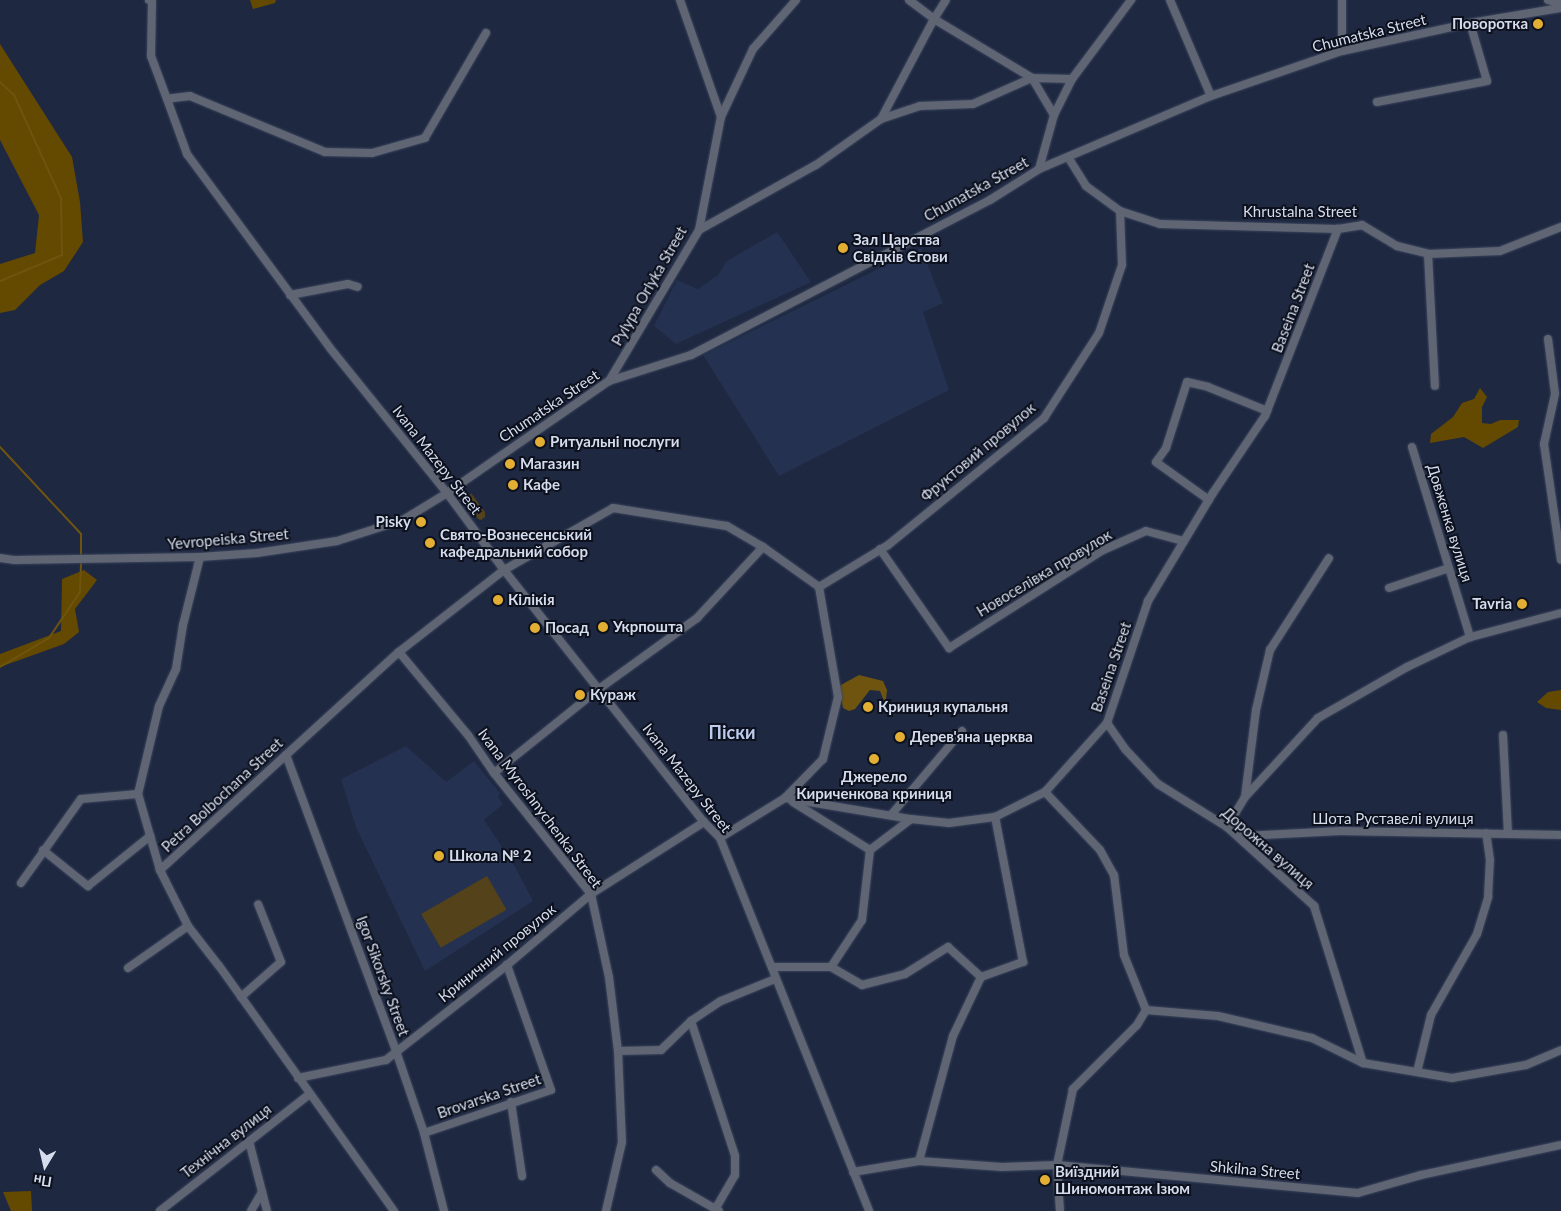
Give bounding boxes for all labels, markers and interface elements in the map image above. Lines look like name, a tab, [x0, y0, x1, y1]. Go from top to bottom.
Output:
street label: Chumatska Street	[1310, 10, 1428, 56]
place label: Поворотка	[1452, 15, 1528, 33]
marker: Поворотка	[1532, 18, 1544, 30]
street label: Chumatska Street	[921, 153, 1031, 225]
street label: Khrustalna Street	[1243, 203, 1357, 221]
street label: Pylypa Orlyka Street	[608, 223, 690, 349]
place label: Зал Царства Свідків Єгови	[853, 230, 948, 265]
marker: Зал Царства Свідків Єгови	[837, 242, 849, 254]
street label: Baseina Street	[1268, 261, 1318, 355]
street label: Chumatska Street	[496, 366, 602, 446]
street label: Фруктовий провулок	[917, 399, 1039, 505]
street label: Ivana Mazepy Street	[389, 402, 485, 518]
place label: Ритуальні послуги	[550, 433, 680, 451]
marker: Ритуальні послуги	[534, 436, 546, 448]
place label: Магазин	[520, 455, 580, 473]
marker: Магазин	[504, 458, 516, 470]
street label: Довженка вулиця	[1424, 462, 1476, 584]
place label: Кафе	[523, 476, 560, 494]
marker: Кафе	[507, 479, 519, 491]
place label: Pisky	[375, 513, 411, 531]
marker: Pisky	[415, 516, 427, 528]
street label: Yevropeiska Street	[167, 525, 289, 553]
place label: Свято-Вознесенський кафедральний собор	[440, 525, 592, 560]
street label: Новоселівка провулок	[973, 526, 1115, 620]
marker: Свято-Вознесенський кафедральний собор	[424, 537, 436, 549]
place label: Кілікія	[508, 591, 555, 609]
marker: Кілікія	[492, 594, 504, 606]
place label: Tavria	[1472, 595, 1512, 613]
marker: Tavria	[1516, 598, 1528, 610]
place label: Укрпошта	[613, 618, 683, 636]
place label: Посад	[545, 619, 589, 637]
street label: Baseina Street	[1087, 620, 1135, 714]
marker: Укрпошта	[597, 621, 609, 633]
marker: Посад	[529, 622, 541, 634]
place label: Кураж	[590, 686, 636, 704]
marker: Кураж	[574, 689, 586, 701]
place label: Криниця купальня	[878, 698, 1008, 716]
marker: Криниця купальня	[862, 701, 874, 713]
street label: Ivana Mazepy Street	[639, 720, 735, 836]
district label: Піски	[709, 721, 755, 743]
street label: Ivana Myroshnychenka Street	[474, 725, 606, 891]
place label: Дерев'яна церква	[910, 728, 1033, 746]
marker: Дерев'яна церква	[894, 731, 906, 743]
street label: Petra Bolbochana Street	[158, 734, 286, 856]
marker: Джерело Кириченкова криниця	[868, 753, 880, 765]
place label: Джерело Кириченкова криниця	[796, 767, 952, 802]
street label: Дорожна вулиця	[1218, 803, 1318, 893]
street label: Шота Руставелі вулиця	[1312, 810, 1474, 828]
place label: Школа № 2	[449, 847, 532, 865]
marker: Школа № 2	[433, 850, 445, 862]
street label: Криничний провулок	[435, 900, 559, 1006]
street label: Igor Sikorsky Street	[353, 913, 413, 1039]
street label: Brovarska Street	[435, 1070, 543, 1122]
street label: Технічна вулиця	[177, 1100, 275, 1182]
north arrow	[20, 1141, 70, 1191]
street label: Shkilna Street	[1209, 1157, 1301, 1183]
place label: Виїздний Шиномонтаж Ізюм	[1055, 1162, 1190, 1197]
text: Пн	[32, 1171, 53, 1191]
marker: Виїздний Шиномонтаж Ізюм	[1039, 1174, 1051, 1186]

